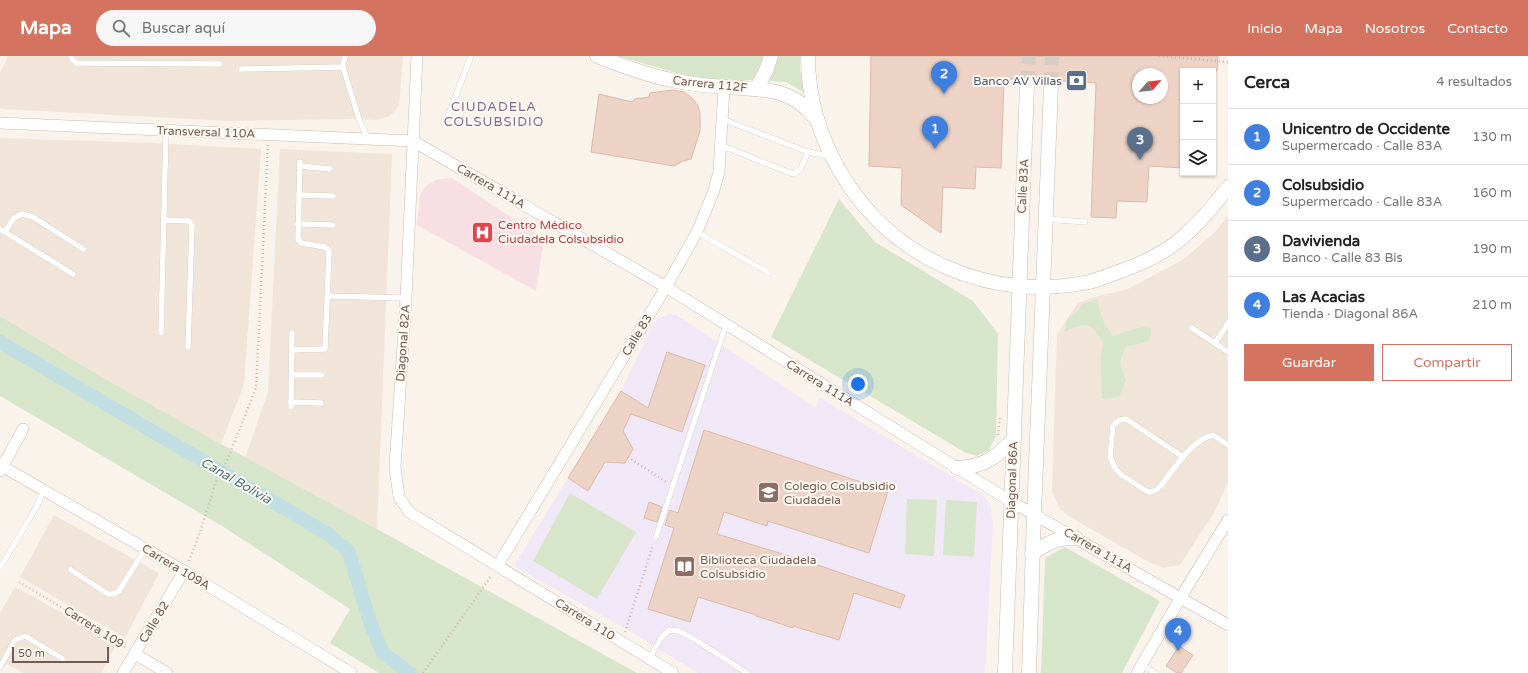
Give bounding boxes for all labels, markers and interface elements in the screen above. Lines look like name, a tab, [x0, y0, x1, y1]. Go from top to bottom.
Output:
search box	[96, 10, 376, 46]
text: Mapa	[20, 17, 72, 39]
icon: search	[110, 17, 132, 39]
text: Buscar aquí	[142, 19, 225, 37]
text: Inicio	[1247, 20, 1283, 37]
text: Mapa	[1305, 20, 1343, 37]
text: Nosotros	[1365, 20, 1425, 37]
text: Contacto	[1447, 20, 1508, 37]
pin: 2	[931, 61, 957, 94]
bank icon: Banco AV Villas	[1064, 68, 1090, 94]
north arrow	[1132, 68, 1168, 104]
map controls	[1180, 68, 1216, 176]
button: +	[1180, 68, 1216, 104]
text: Cerca	[1244, 72, 1290, 93]
street label: Carrera 112F	[672, 73, 748, 95]
place label: Banco AV Villas	[973, 74, 1062, 88]
text: 4 resultados	[1436, 74, 1512, 90]
district label: CIUDADELA COLSUBSIDIO	[444, 99, 544, 130]
button: −	[1180, 104, 1216, 140]
pin: 1	[922, 116, 948, 149]
text: Unicentro de Occidente	[1282, 120, 1450, 138]
street label: Transversal 110A	[156, 123, 256, 141]
pin: 3	[1127, 127, 1153, 160]
text: 1	[1253, 129, 1261, 145]
text: 130 m	[1472, 129, 1512, 145]
text: Supermercado · Calle 83A	[1282, 138, 1443, 154]
button: layers	[1180, 140, 1216, 176]
street label: Calle 83A	[1015, 158, 1031, 214]
street label: Carrera 111A	[454, 161, 528, 211]
text: Colsubsidio	[1282, 176, 1364, 194]
text: 2	[1253, 185, 1261, 201]
text: 160 m	[1472, 185, 1512, 201]
text: Supermercado · Calle 83A	[1282, 194, 1443, 210]
place label: Centro Médico Ciudadela Colsubsidio	[498, 218, 624, 246]
hospital icon: Centro Médico Ciudadela Colsubsidio	[469, 219, 495, 245]
text: Davivienda	[1282, 232, 1360, 250]
text: 3	[1253, 241, 1261, 257]
text: 190 m	[1472, 241, 1512, 257]
text: Banco · Calle 83 Bis	[1282, 250, 1403, 266]
text: Las Acacias	[1282, 288, 1365, 306]
text: 4	[1253, 297, 1261, 313]
text: 210 m	[1472, 297, 1512, 313]
street label: Diagonal 82A	[393, 304, 413, 382]
text: Tienda · Diagonal 86A	[1282, 306, 1418, 322]
street label: Calle 83	[619, 312, 655, 358]
button: Guardar	[1244, 344, 1374, 381]
button: Compartir	[1382, 344, 1512, 381]
street label: Carrera 111A	[784, 357, 856, 409]
your location	[848, 374, 868, 394]
street label: Diagonal 86A	[1004, 441, 1020, 519]
water label: Canal Bolivia	[198, 454, 275, 508]
place label: Colegio Colsubsidio Ciudadela	[784, 479, 896, 507]
school or university icon: Colegio Colsubsidio Ciudadela	[756, 480, 782, 506]
street label: Carrera 111A	[1061, 525, 1135, 575]
street label: Carrera 109A	[139, 541, 213, 593]
place label: Biblioteca Ciudadela Colsubsidio	[700, 553, 817, 581]
library icon: Biblioteca Ciudadela Colsubsidio	[671, 554, 697, 580]
street label: Carrera 110	[552, 595, 618, 643]
street label: Calle 82	[136, 599, 172, 645]
street label: Carrera 109	[61, 603, 127, 651]
pin: 4	[1165, 618, 1191, 651]
scale bar	[12, 645, 109, 664]
text: 50 m	[18, 647, 45, 660]

